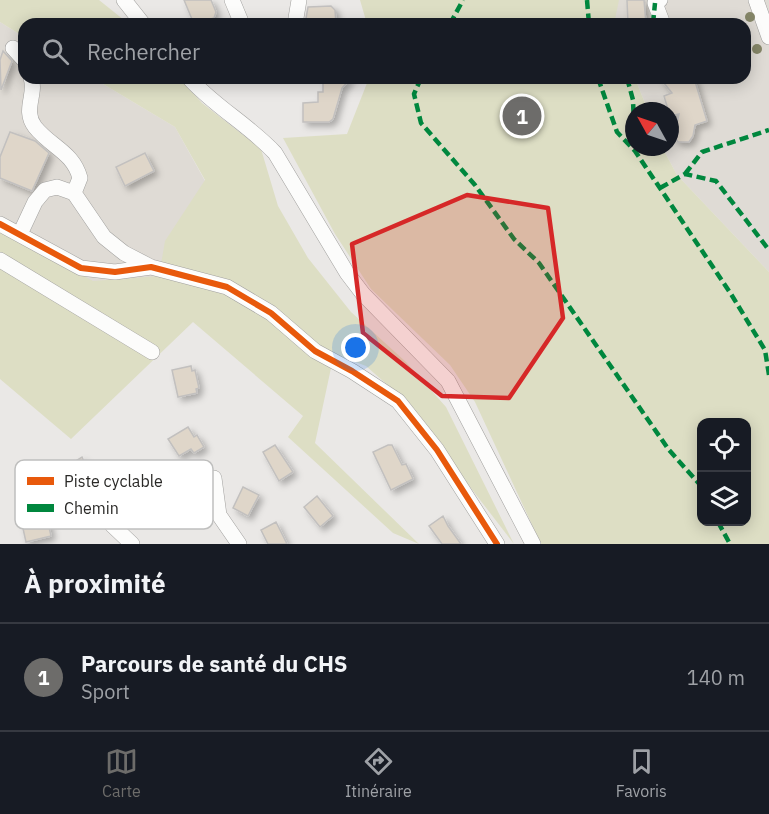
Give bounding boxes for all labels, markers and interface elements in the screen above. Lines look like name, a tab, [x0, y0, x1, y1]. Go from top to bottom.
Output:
search box	[18, 18, 751, 84]
icon: search	[39, 35, 72, 68]
text: Rechercher	[87, 37, 200, 66]
pin: 1	[502, 94, 542, 138]
north arrow	[625, 102, 679, 156]
your location	[341, 333, 370, 362]
map controls	[697, 418, 751, 526]
button: locate	[697, 418, 751, 472]
legend	[15, 460, 213, 529]
text: Piste cyclable	[64, 471, 163, 491]
button: layers	[697, 472, 751, 526]
text: Chemin	[64, 498, 119, 518]
text: À proximité	[24, 566, 166, 600]
text: Parcours de santé du CHS	[81, 649, 348, 678]
text: 1	[38, 664, 50, 691]
text: 140 m	[687, 664, 745, 691]
text: Sport	[81, 678, 130, 705]
tab: Carte	[102, 745, 141, 801]
tab: Itinéraire	[345, 745, 412, 801]
tab: Favoris	[616, 745, 667, 801]

